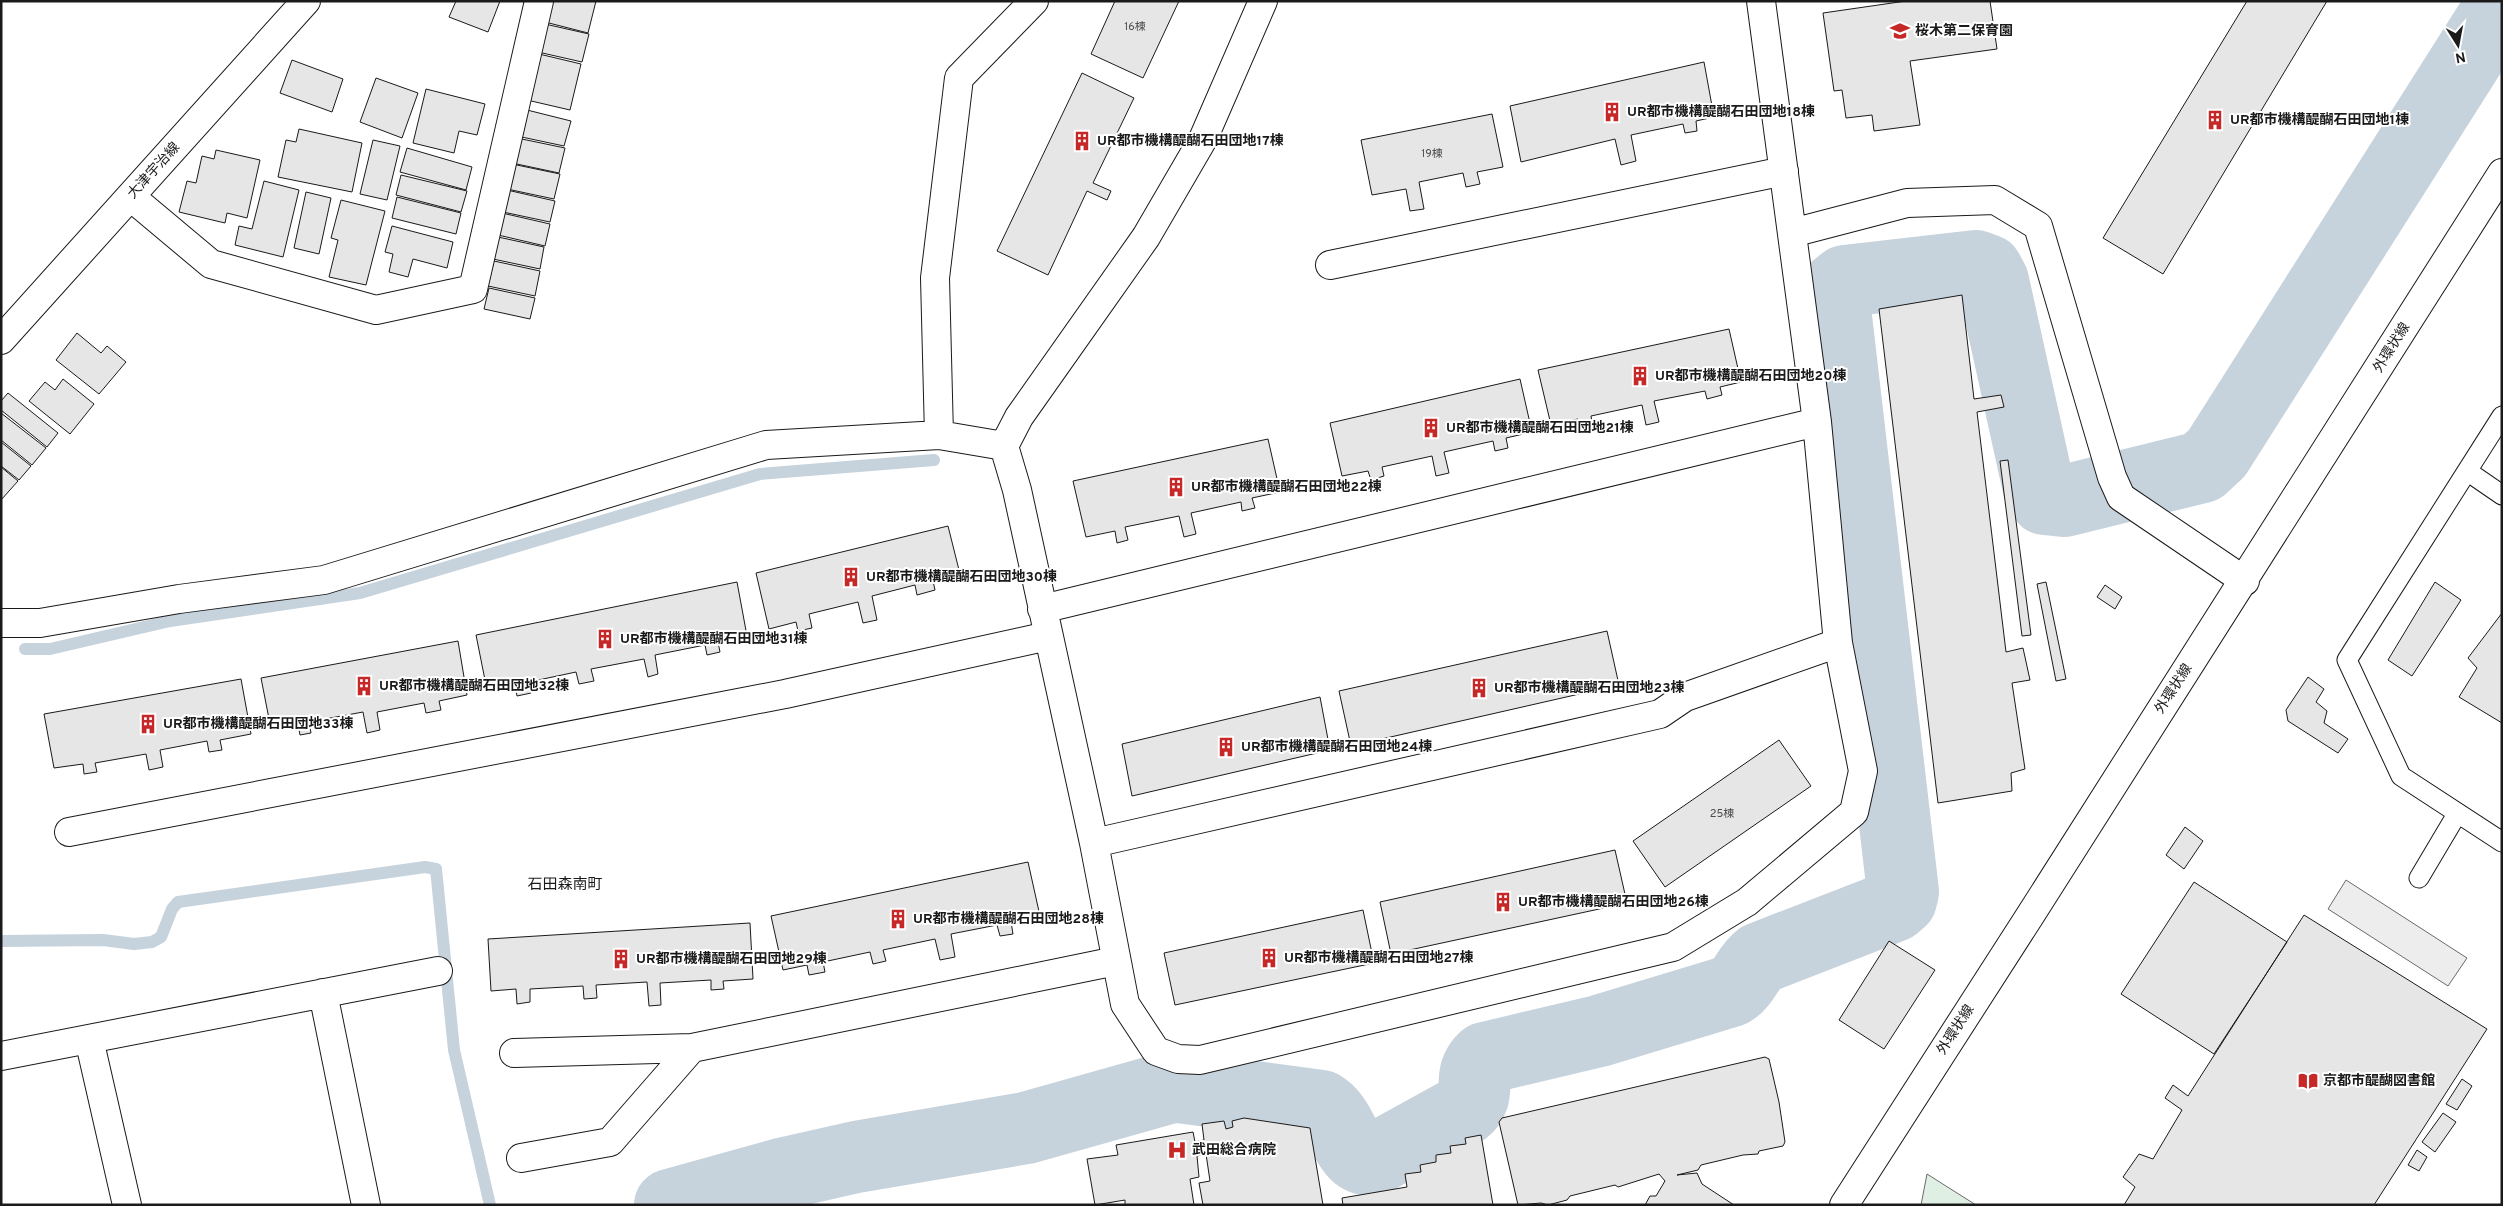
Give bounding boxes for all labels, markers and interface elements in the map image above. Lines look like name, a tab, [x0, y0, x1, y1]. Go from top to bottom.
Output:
house number: 16棟	[1124, 20, 1146, 34]
school or university icon: 桜木第二保育園	[1889, 20, 1911, 42]
north arrow	[2433, 20, 2483, 70]
place label: 桜木第二保育園	[1915, 22, 2013, 40]
text: N	[2454, 47, 2467, 66]
building icon: UR都市機構醍醐石田団地18棟	[1601, 101, 1623, 123]
place label: UR都市機構醍醐石田団地18棟	[1627, 103, 1815, 121]
building icon: UR都市機構醍醐石田団地1棟	[2204, 109, 2226, 131]
place label: UR都市機構醍醐石田団地1棟	[2230, 111, 2409, 129]
building icon: UR都市機構醍醐石田団地17棟	[1071, 130, 1093, 152]
place label: UR都市機構醍醐石田団地17棟	[1097, 132, 1284, 150]
street label: 大津宇治線	[124, 139, 184, 203]
house number: 19棟	[1421, 147, 1443, 161]
street label: 外環状線	[2369, 319, 2414, 376]
building icon: UR都市機構醍醐石田団地20棟	[1629, 365, 1651, 387]
place label: UR都市機構醍醐石田団地20棟	[1655, 367, 1846, 385]
building icon: UR都市機構醍醐石田団地21棟	[1420, 417, 1442, 439]
place label: UR都市機構醍醐石田団地21棟	[1446, 419, 1634, 437]
building icon: UR都市機構醍醐石田団地22棟	[1165, 476, 1187, 498]
place label: UR都市機構醍醐石田団地22棟	[1191, 478, 1382, 496]
building icon: UR都市機構醍醐石田団地30棟	[840, 566, 862, 588]
place label: UR都市機構醍醐石田団地30棟	[866, 568, 1057, 586]
building icon: UR都市機構醍醐石田団地31棟	[594, 628, 616, 650]
place label: UR都市機構醍醐石田団地31棟	[620, 630, 808, 648]
street label: 外環状線	[2151, 660, 2196, 717]
building icon: UR都市機構醍醐石田団地32棟	[353, 675, 375, 697]
place label: UR都市機構醍醐石田団地32棟	[379, 677, 569, 695]
building icon: UR都市機構醍醐石田団地23棟	[1468, 677, 1490, 699]
place label: UR都市機構醍醐石田団地23棟	[1494, 679, 1685, 697]
building icon: UR都市機構醍醐石田団地33棟	[137, 713, 159, 735]
place label: UR都市機構醍醐石田団地33棟	[163, 715, 353, 733]
building icon: UR都市機構醍醐石田団地24棟	[1215, 736, 1237, 758]
place label: UR都市機構醍醐石田団地24棟	[1241, 738, 1432, 756]
house number: 25棟	[1710, 807, 1734, 821]
district label: 石田森南町	[527, 876, 603, 895]
building icon: UR都市機構醍醐石田団地26棟	[1492, 891, 1514, 913]
place label: UR都市機構醍醐石田団地26棟	[1518, 893, 1709, 911]
building icon: UR都市機構醍醐石田団地28棟	[887, 908, 909, 930]
place label: UR都市機構醍醐石田団地28棟	[913, 910, 1104, 928]
building icon: UR都市機構醍醐石田団地27棟	[1258, 947, 1280, 969]
building icon: UR都市機構醍醐石田団地29棟	[610, 948, 632, 970]
place label: UR都市機構醍醐石田団地27棟	[1284, 949, 1474, 967]
place label: UR都市機構醍醐石田団地29棟	[636, 950, 827, 968]
street label: 外環状線	[1933, 1001, 1978, 1058]
library icon: 京都市醍醐図書館	[2297, 1070, 2319, 1092]
place label: 京都市醍醐図書館	[2323, 1073, 2435, 1090]
hospital icon: 武田総合病院	[1166, 1139, 1188, 1161]
place label: 武田総合病院	[1192, 1141, 1276, 1159]

